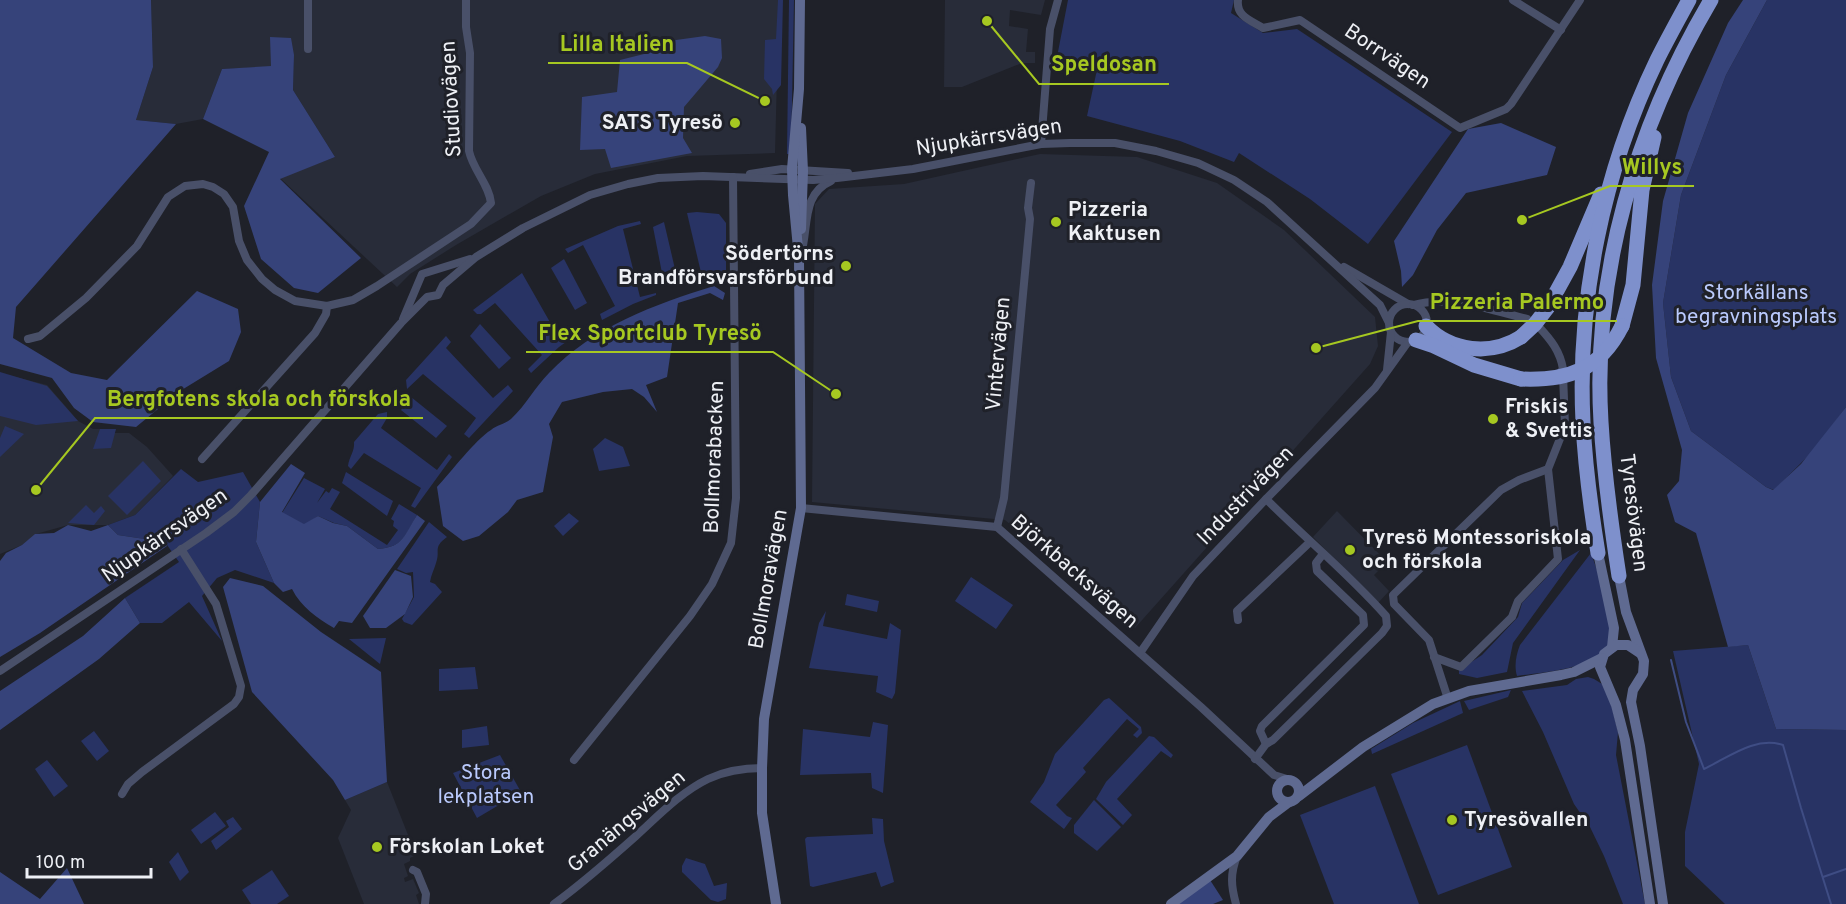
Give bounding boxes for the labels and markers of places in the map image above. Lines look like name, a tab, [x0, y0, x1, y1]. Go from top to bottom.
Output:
callout: Lilla Italien	[548, 23, 687, 63]
callout: Speldosan	[1039, 44, 1169, 84]
place label: SATS Tyresö	[602, 110, 723, 137]
marker: SATS Tyresö	[728, 116, 742, 130]
callout: Willys	[1610, 146, 1694, 186]
place label: Pizzeria Kaktusen	[1068, 197, 1161, 248]
marker: Pizzeria Kaktusen	[1049, 215, 1063, 229]
place label: Södertörns Brandförsvarsförbund	[618, 241, 834, 292]
marker: Södertörns Brandförsvarsförbund	[839, 259, 853, 273]
callout: Pizzeria Palermo	[1418, 281, 1617, 321]
callout: Flex Sportclub Tyresö	[526, 312, 773, 352]
callout: Bergfotens skola och förskola	[95, 378, 423, 418]
place label: Friskis & Svettis	[1505, 394, 1593, 445]
marker: Friskis & Svettis	[1486, 412, 1500, 426]
place label: Tyresö Montessoriskola och förskola	[1362, 525, 1591, 576]
marker: Tyresö Montessoriskola och förskola	[1343, 543, 1357, 557]
place label: Tyresövallen	[1464, 807, 1589, 834]
marker: Tyresövallen	[1445, 813, 1459, 827]
place label: Förskolan Loket	[389, 834, 545, 861]
marker: Förskolan Loket	[370, 840, 384, 854]

